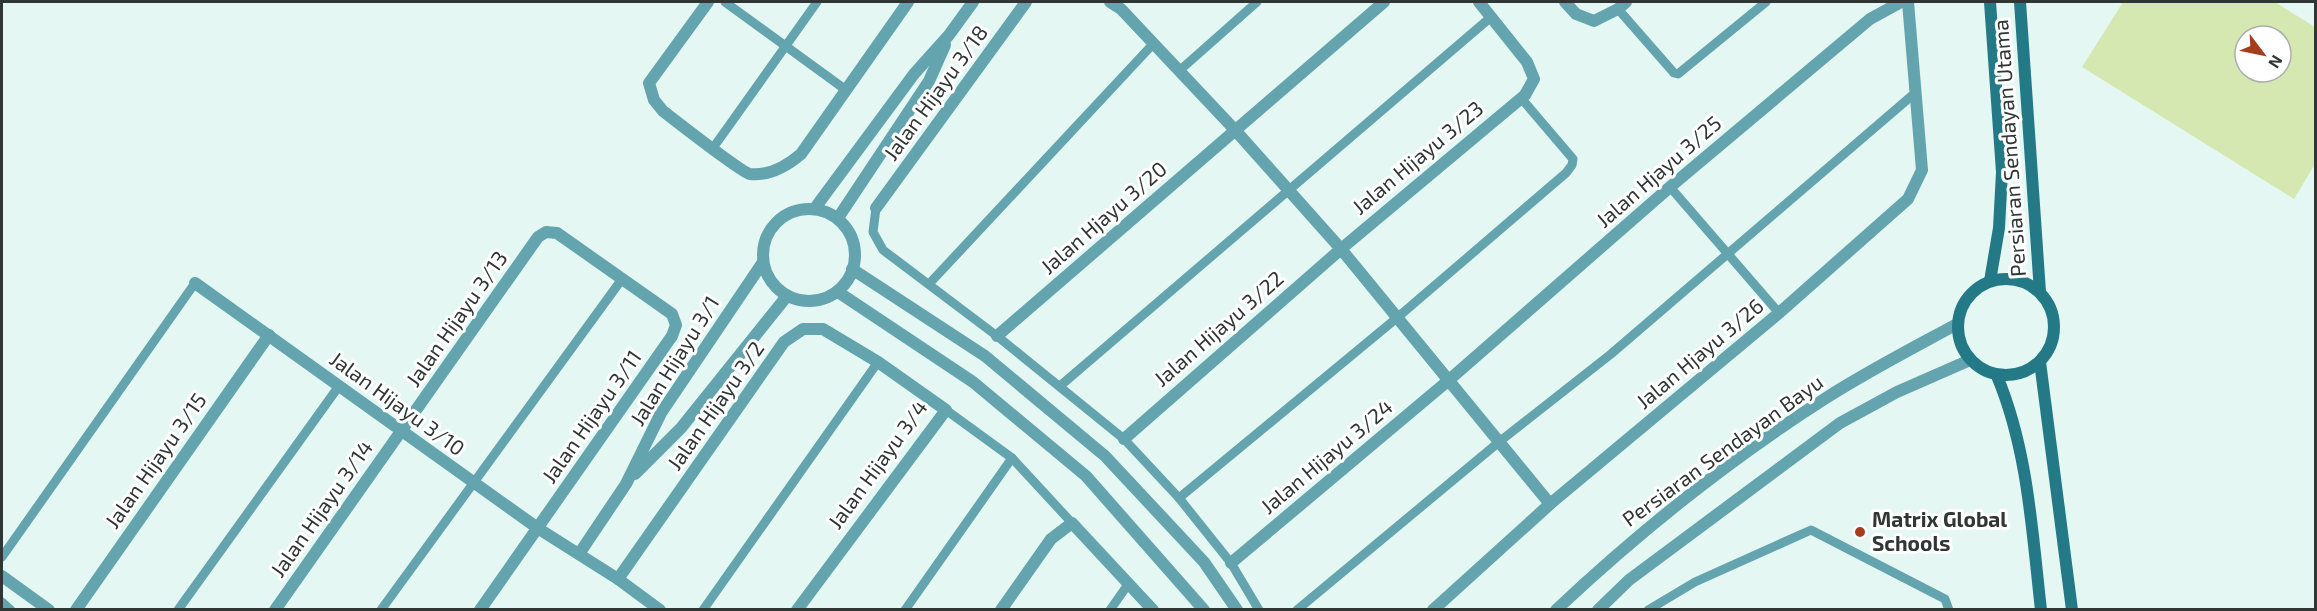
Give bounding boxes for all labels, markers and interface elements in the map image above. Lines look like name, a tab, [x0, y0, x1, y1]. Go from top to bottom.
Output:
street label: Persiaran Sendayan Utama	[1987, 19, 2030, 278]
street label: Jalan Hijayu 3/18	[877, 20, 993, 165]
north arrow	[2233, 24, 2293, 84]
text: N	[2265, 52, 2287, 72]
street label: Jalan Hijayu 3/23	[1347, 95, 1488, 220]
street label: Jalan Hjayu 3/25	[1590, 110, 1726, 233]
street label: Jalan Hjayu 3/20	[1035, 155, 1172, 279]
street label: Jalan Hijayu 3/13	[400, 246, 513, 391]
street label: Jalan Hijayu 3/22	[1148, 265, 1288, 392]
street label: Jalan Hijayu 3/1	[624, 291, 724, 430]
street label: Jalan Hjayu 3/26	[1630, 292, 1768, 414]
street label: Jalan Hijayu 3/2	[661, 336, 769, 475]
street label: Jalan Hijayu 3/10	[325, 345, 470, 461]
street label: Jalan Hijayu 3/11	[536, 345, 647, 488]
street label: Persiaran Sendayan Bayu	[1617, 369, 1827, 531]
street label: Jalan Hijayu 3/15	[99, 388, 212, 533]
street label: Jalan Hijayu 3/24	[1255, 393, 1398, 519]
street label: Jalan Hijayu 3/4	[822, 395, 933, 534]
street label: Jalan Hijayu 3/14	[264, 435, 378, 582]
place label: Matrix Global Schools	[1872, 506, 2007, 555]
marker: Matrix Global Schools	[1853, 525, 1867, 539]

